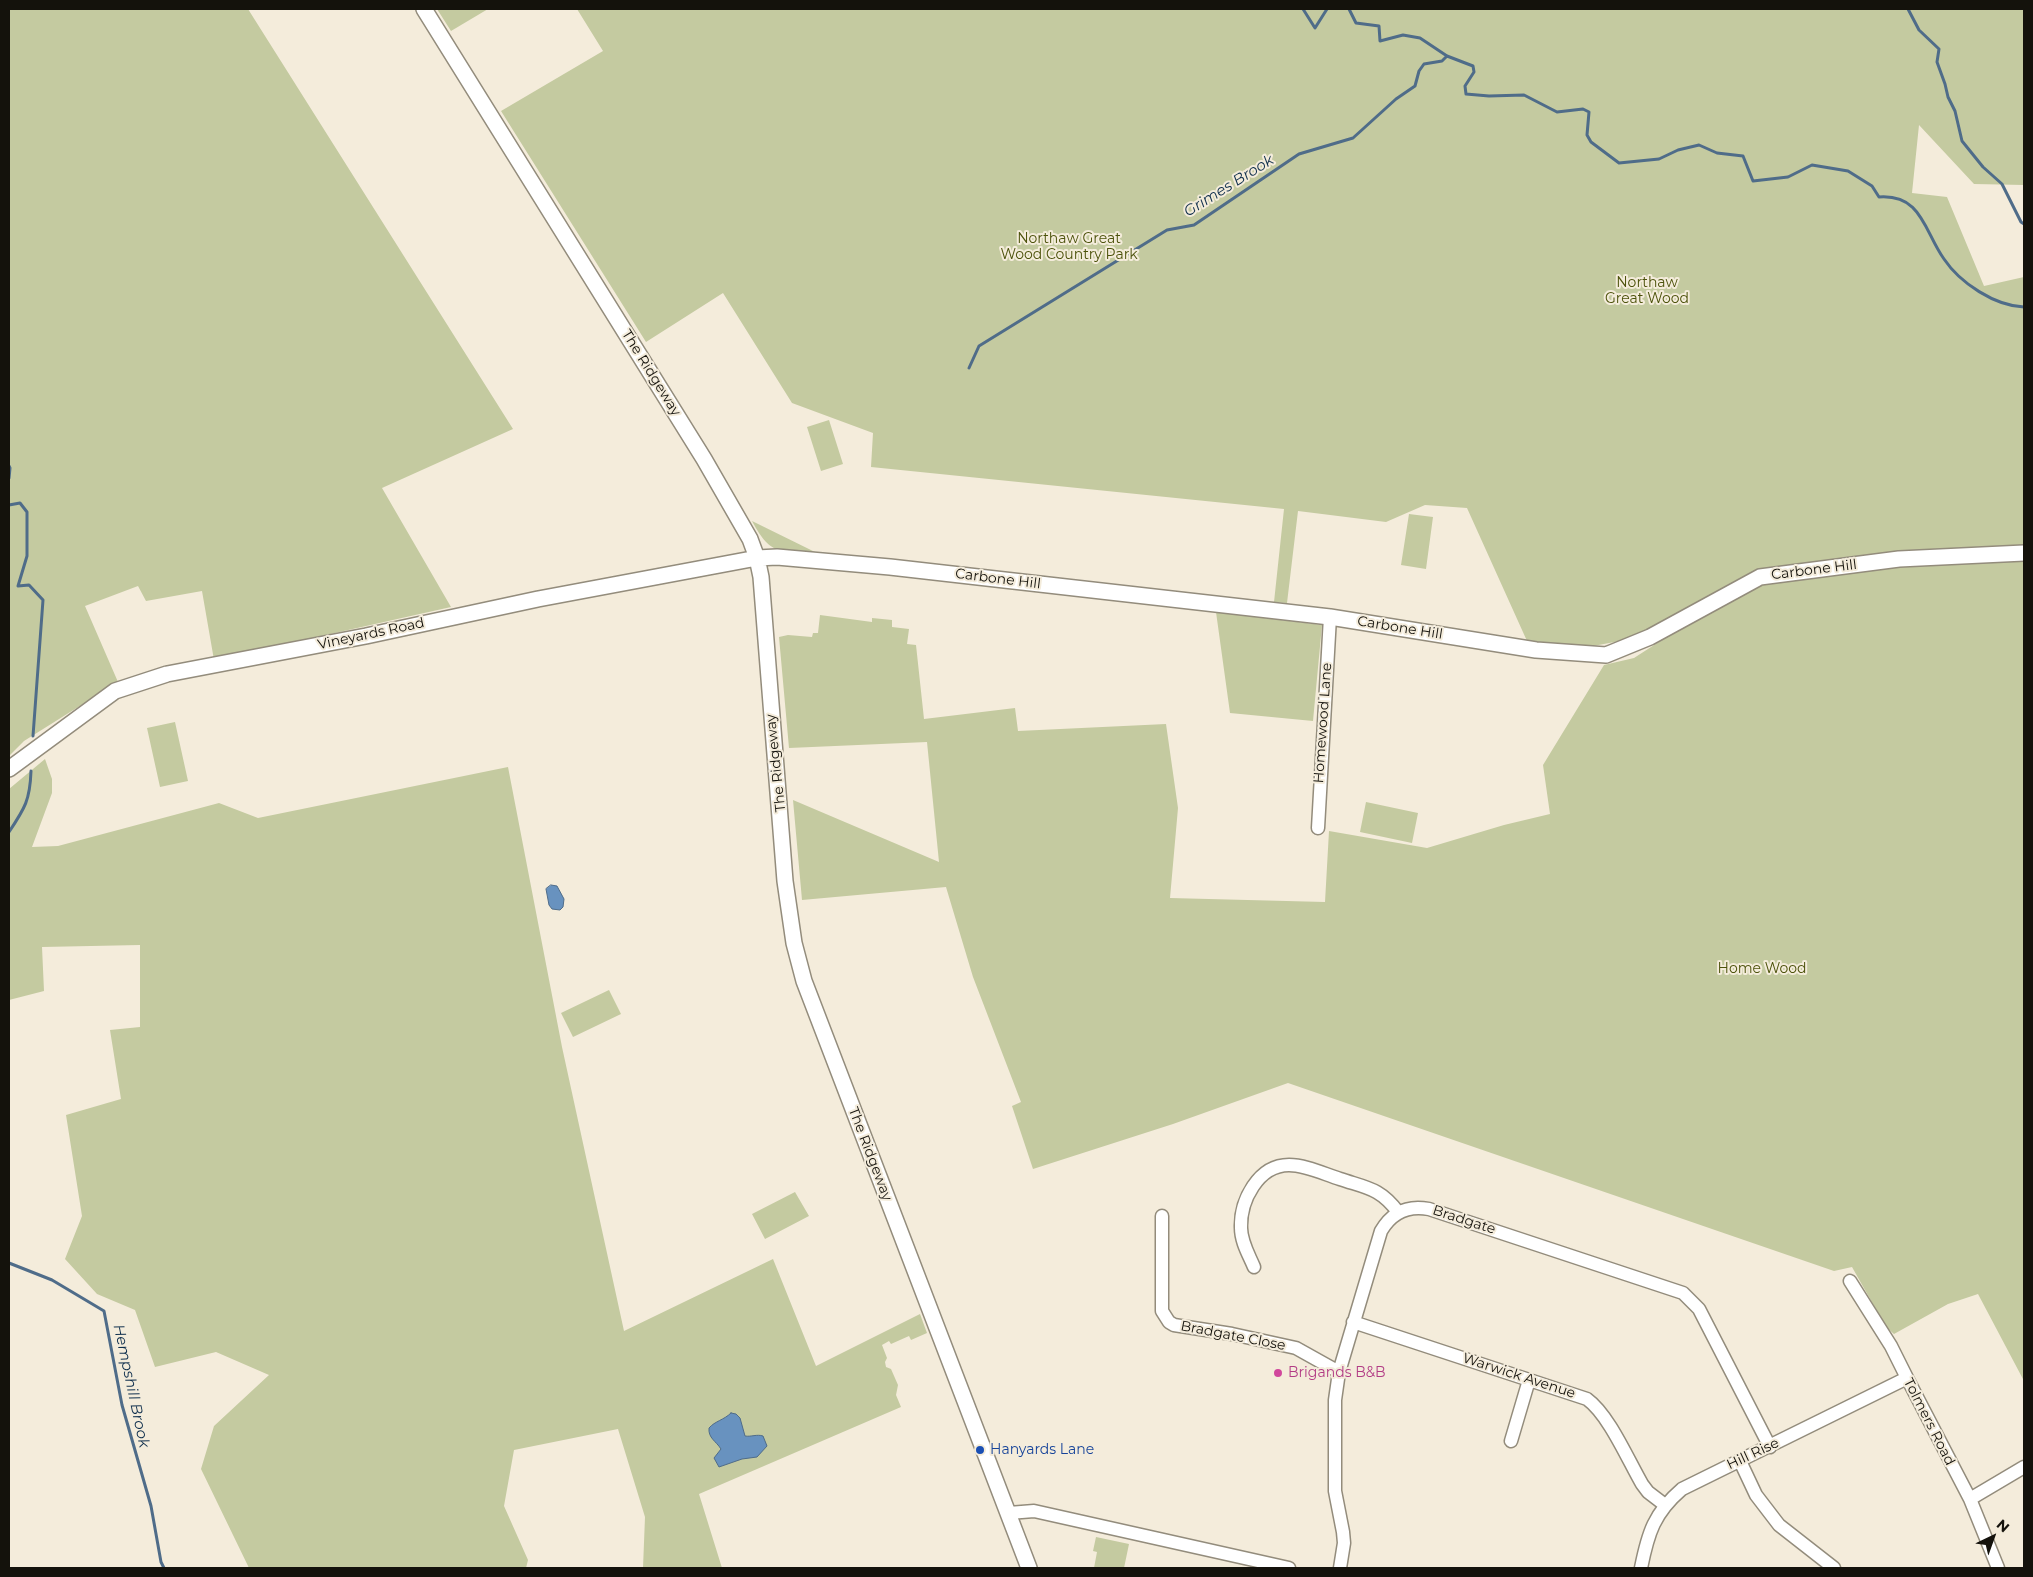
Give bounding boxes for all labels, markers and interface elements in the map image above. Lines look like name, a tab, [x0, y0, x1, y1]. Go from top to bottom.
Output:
water label: Grimes Brook	[1181, 151, 1277, 221]
park label: Northaw Great Wood Country Park	[1000, 231, 1138, 264]
park label: Northaw Great Wood	[1605, 275, 1689, 308]
street label: The Ridgeway	[618, 327, 684, 419]
street label: Carbone Hill	[1770, 556, 1858, 584]
street label: Carbone Hill	[954, 565, 1042, 593]
street label: Carbone Hill	[1356, 613, 1444, 643]
street label: Vineyards Road	[316, 614, 426, 654]
street label: Homewood Lane	[1310, 662, 1336, 784]
street label: The Ridgeway	[762, 713, 790, 813]
park label: Home Wood	[1718, 961, 1806, 977]
street label: The Ridgeway	[845, 1105, 895, 1203]
street label: Bradgate	[1430, 1202, 1498, 1238]
street label: Bradgate Close	[1179, 1318, 1287, 1354]
water label: Hempshill Brook	[109, 1323, 153, 1449]
street label: Warwick Avenue	[1460, 1350, 1578, 1402]
place label: Brigands B&B	[1288, 1365, 1386, 1381]
marker: Brigands B&B	[1272, 1367, 1284, 1379]
street label: Tolmers Road	[1900, 1376, 1958, 1468]
street label: Hill Rise	[1724, 1435, 1782, 1473]
place label: Hanyards Lane	[990, 1442, 1094, 1458]
marker: Hanyards Lane	[974, 1444, 986, 1456]
north arrow	[1968, 1512, 2018, 1562]
text: N	[1993, 1515, 2013, 1536]

